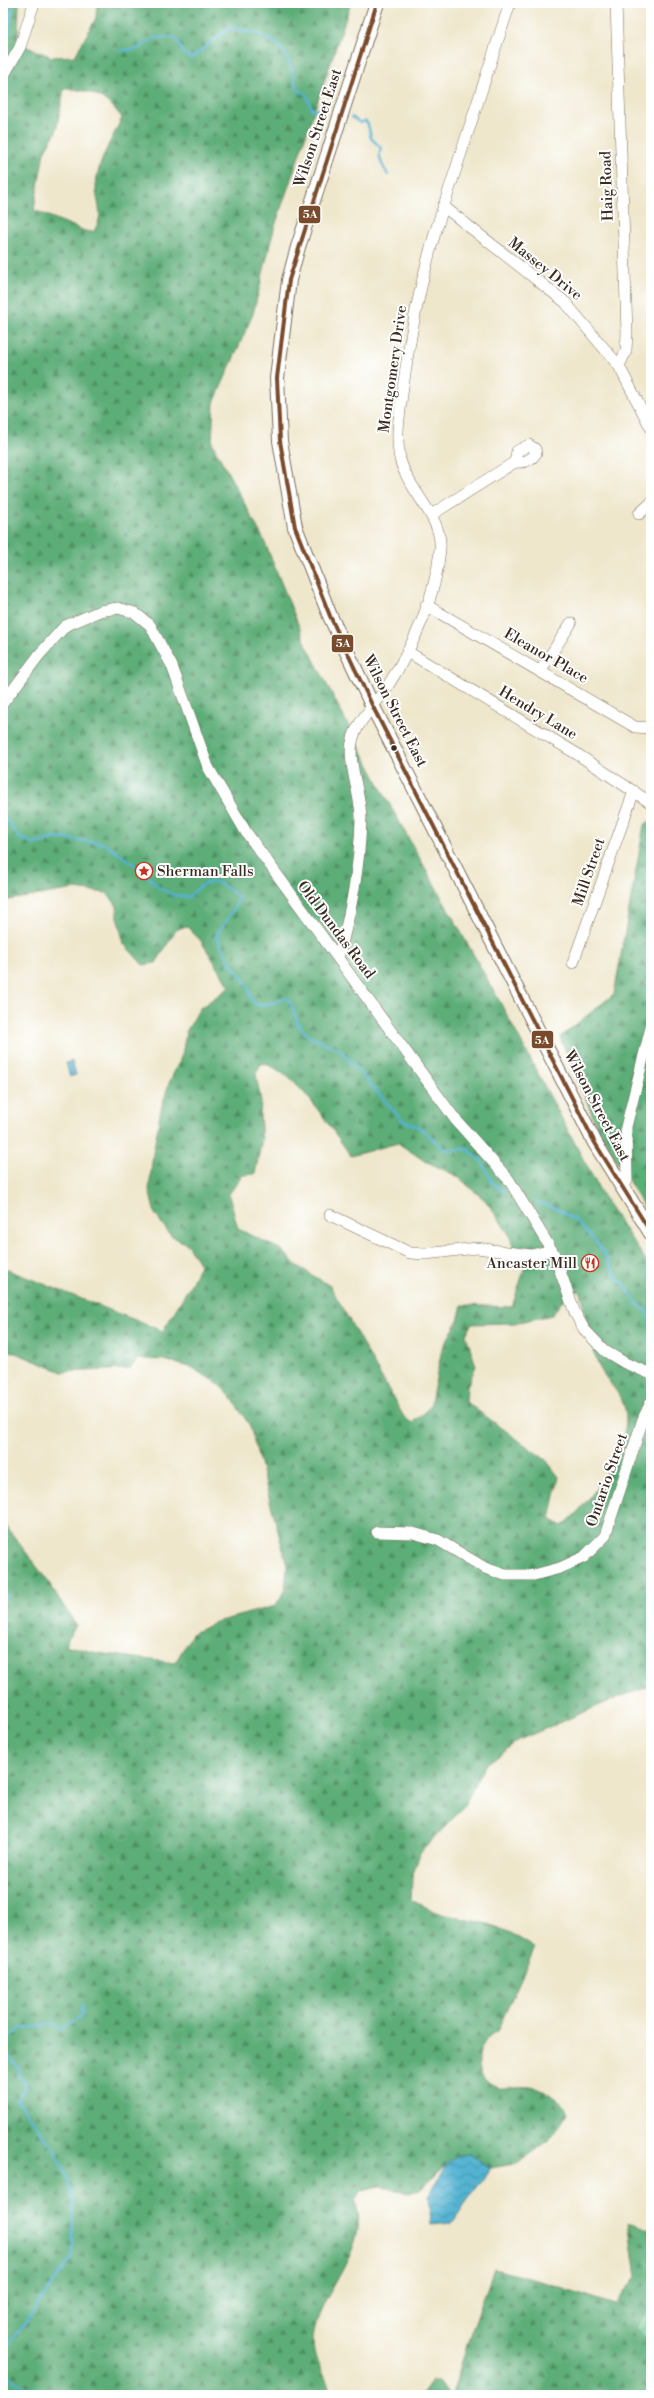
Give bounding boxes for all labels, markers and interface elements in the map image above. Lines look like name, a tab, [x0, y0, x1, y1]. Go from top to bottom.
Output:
street label: Wilson Street East	[290, 66, 346, 191]
street label: Haig Road	[596, 150, 618, 221]
line badge: 5A	[298, 205, 321, 224]
text: 5A	[303, 208, 318, 222]
street label: Massey Drive	[504, 233, 586, 305]
street label: Montgomery Drive	[375, 304, 411, 434]
street label: Eleanor Place	[500, 624, 592, 688]
line badge: 5A	[331, 634, 354, 653]
text: 5A	[336, 637, 351, 651]
street label: Wilson Street East	[358, 651, 432, 771]
street label: Hendry Lane	[495, 682, 581, 744]
unlabelled marker	[389, 743, 399, 753]
street label: Mill Street	[568, 835, 610, 909]
place icon: Sherman Falls	[134, 861, 154, 881]
place label: Sherman Falls	[157, 862, 254, 881]
street label: Old Dundas Road	[293, 877, 379, 983]
line badge: 5A	[531, 1030, 554, 1049]
text: 5A	[535, 1034, 550, 1048]
street label: Wilson Street East	[559, 1046, 635, 1165]
restaurant icon: Ancaster Mill	[580, 1253, 600, 1273]
place label: Ancaster Mill	[485, 1254, 578, 1273]
street label: Ontario Street	[582, 1430, 632, 1529]

